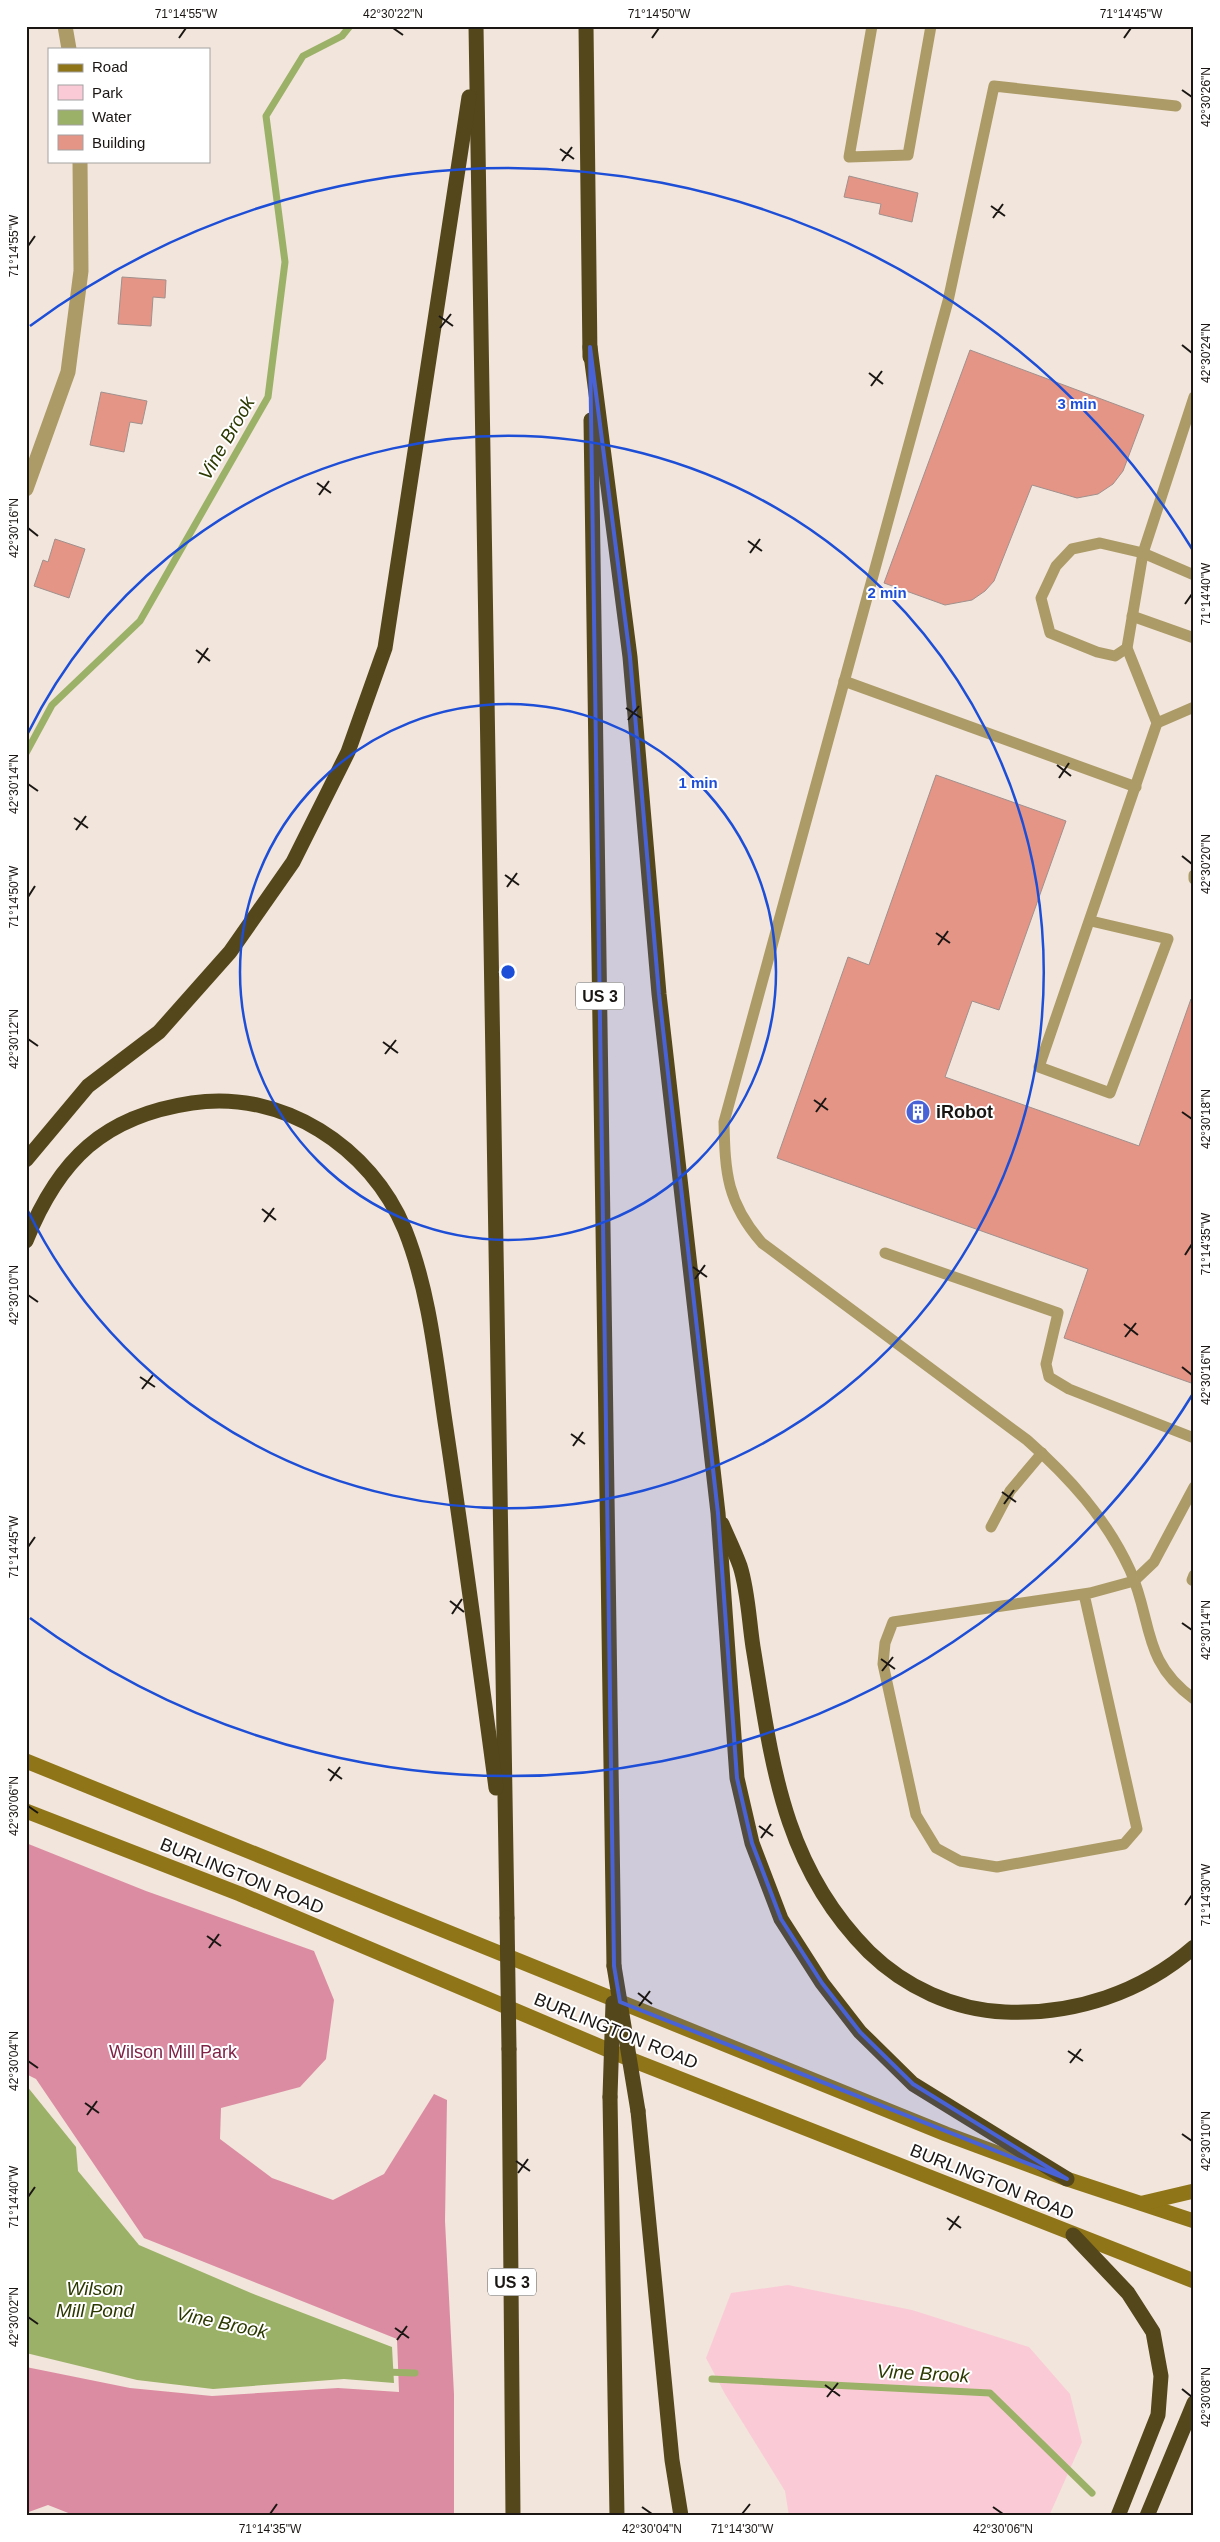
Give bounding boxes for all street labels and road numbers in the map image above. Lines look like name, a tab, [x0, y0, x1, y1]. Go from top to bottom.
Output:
road number: US 3	[576, 982, 624, 1009]
street label: BURLINGTON ROAD	[157, 1834, 327, 1918]
street label: BURLINGTON ROAD	[531, 1989, 701, 2073]
street label: BURLINGTON ROAD	[907, 2140, 1077, 2224]
road number: US 3	[488, 2268, 536, 2296]

